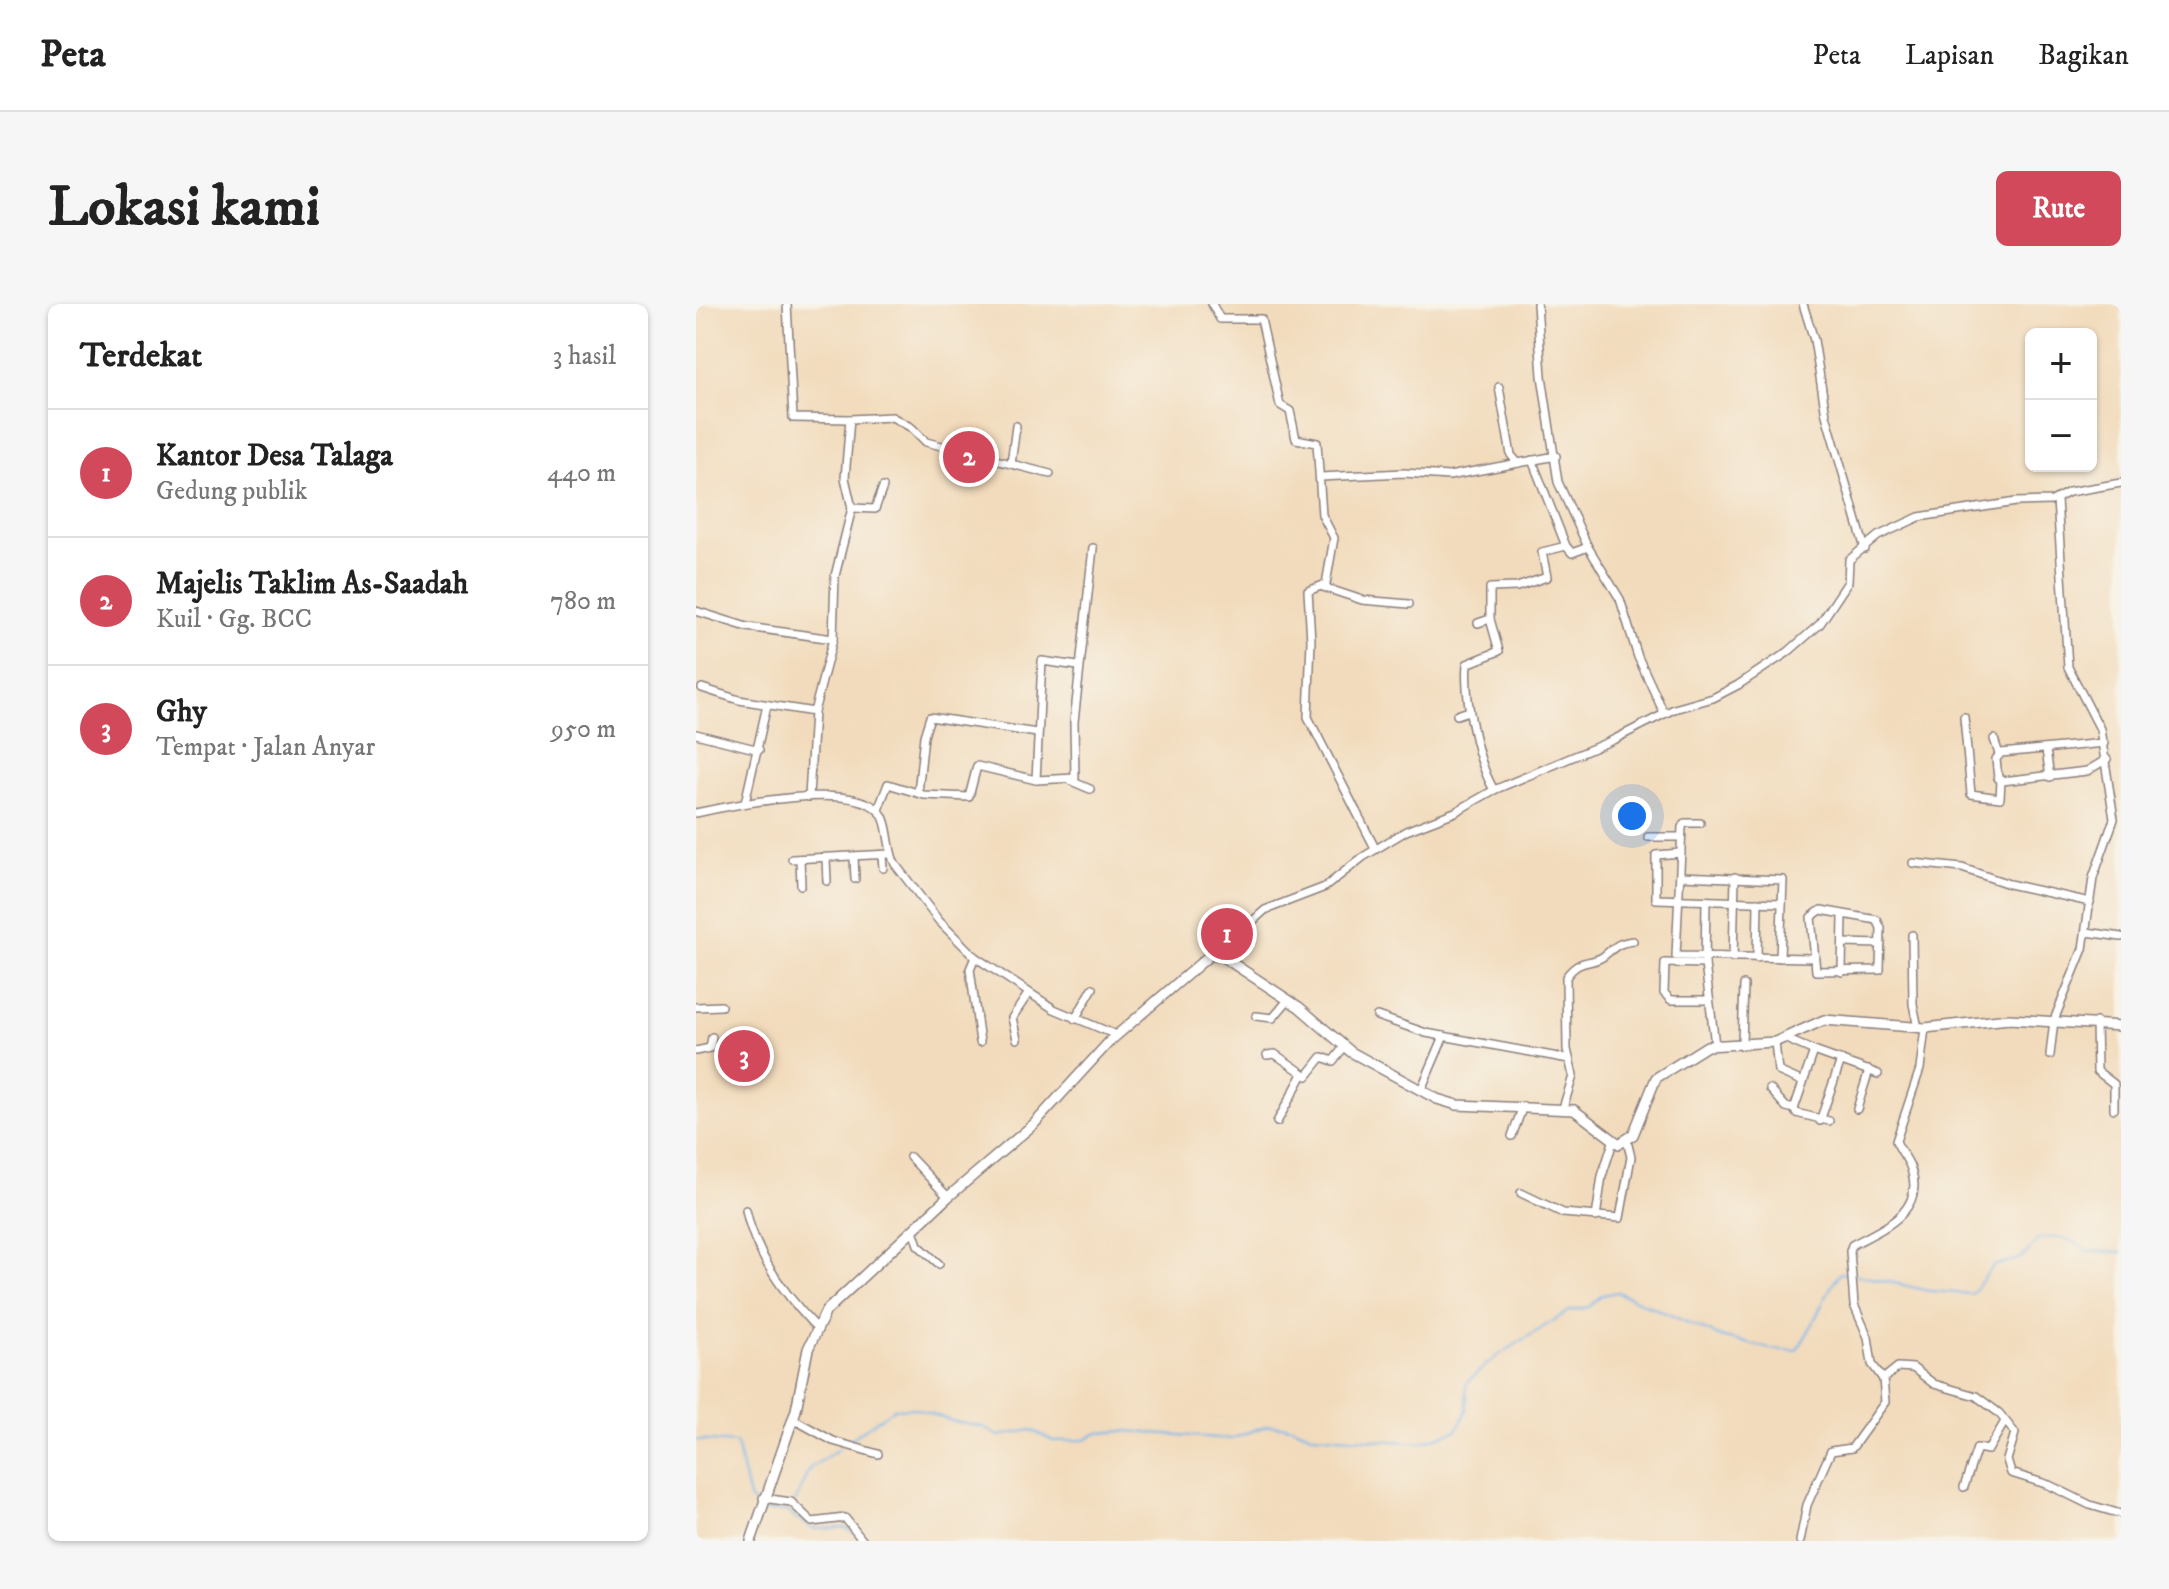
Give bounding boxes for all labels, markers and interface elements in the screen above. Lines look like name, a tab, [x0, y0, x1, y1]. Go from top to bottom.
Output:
text: Peta	[40, 31, 106, 79]
text: Peta	[1813, 38, 1861, 73]
text: Lapisan	[1905, 38, 1994, 73]
text: Bagikan	[2038, 38, 2129, 73]
button: Rute	[1996, 171, 2121, 246]
text: Lokasi kami	[48, 173, 320, 243]
map controls	[2025, 328, 2097, 472]
button: +	[2025, 328, 2097, 400]
text: Terdekat	[80, 335, 202, 377]
text: 3 hasil	[553, 340, 616, 373]
button: −	[2025, 400, 2097, 472]
pin: 2	[943, 427, 995, 487]
text: Kantor Desa Talaga	[156, 438, 393, 475]
text: 1	[101, 457, 111, 490]
text: 440 m	[547, 457, 616, 490]
text: Gedung publik	[156, 475, 307, 508]
text: Majelis Taklim As-Saadah	[156, 566, 468, 603]
text: 2	[100, 585, 112, 618]
text: 780 m	[550, 585, 616, 618]
text: Kuil · Gg. BCC	[156, 603, 312, 636]
text: Ghy	[156, 694, 207, 731]
text: 3	[101, 713, 111, 746]
text: 950 m	[551, 713, 616, 746]
text: Tempat · Jalan Anyar	[156, 731, 375, 764]
your location	[1612, 796, 1652, 836]
pin: 1	[1201, 904, 1253, 964]
pin: 3	[718, 1026, 770, 1086]

